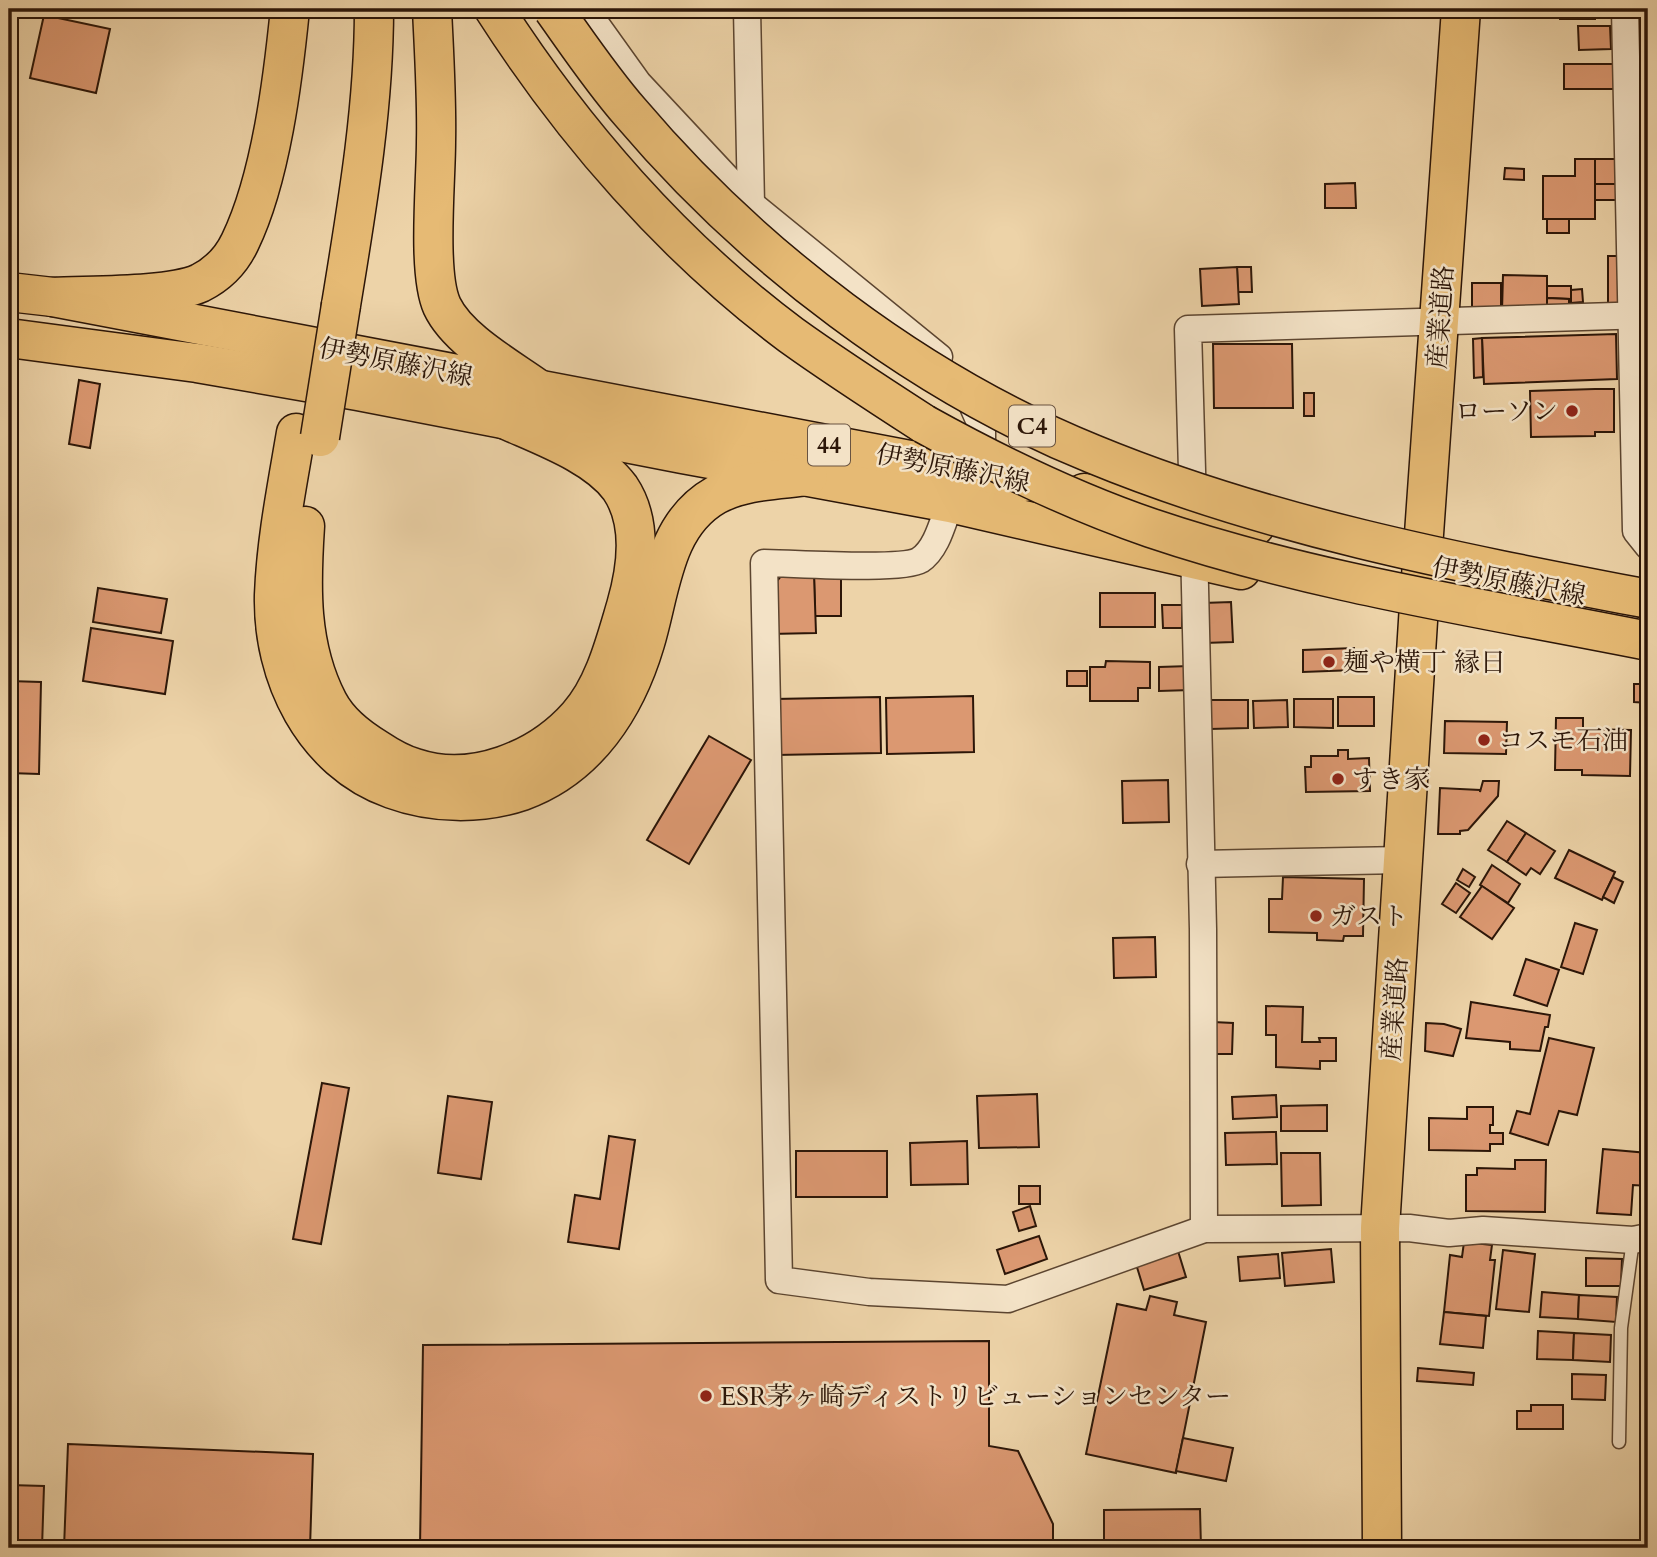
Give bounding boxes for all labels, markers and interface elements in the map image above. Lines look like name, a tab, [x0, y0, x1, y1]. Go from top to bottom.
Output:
street label: 産業道路	[1419, 264, 1462, 370]
street label: 伊勢原藤沢線	[316, 330, 476, 395]
place label: ローソン	[1455, 394, 1558, 429]
marker: ローソン	[1564, 403, 1580, 419]
road number: C4	[1009, 405, 1055, 446]
road number: 44	[808, 424, 850, 466]
street label: 伊勢原藤沢線	[873, 436, 1033, 501]
street label: 伊勢原藤沢線	[1429, 549, 1589, 614]
place label: 麺や横丁 縁日	[1343, 645, 1506, 680]
marker: 麺や横丁 縁日	[1321, 654, 1337, 670]
place label: コスモ石油	[1498, 723, 1628, 758]
marker: コスモ石油	[1476, 732, 1492, 748]
place label: すき家	[1352, 762, 1430, 797]
marker: すき家	[1330, 771, 1346, 787]
place label: ガスト	[1330, 899, 1408, 934]
marker: ガスト	[1308, 908, 1324, 924]
street label: 産業道路	[1373, 956, 1416, 1062]
place label: ESR茅ヶ崎ディストリビューションセンター	[720, 1379, 1231, 1414]
marker: ESR茅ヶ崎ディストリビューションセンター	[698, 1388, 714, 1404]

